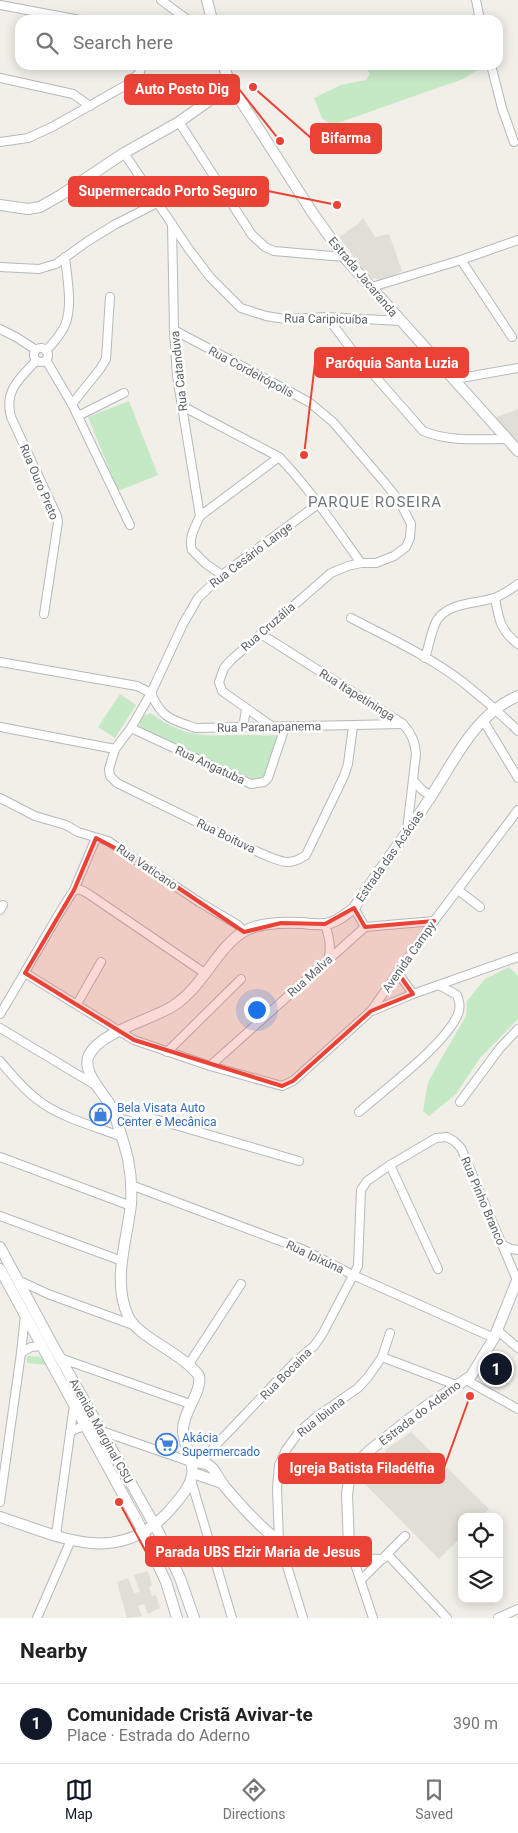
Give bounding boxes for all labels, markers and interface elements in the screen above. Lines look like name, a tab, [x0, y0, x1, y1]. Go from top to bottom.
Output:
search box	[15, 15, 503, 70]
icon: search	[33, 29, 61, 57]
text: Search here	[73, 31, 173, 54]
callout: Auto Posto Dig	[125, 75, 239, 104]
text: Auto Posto Dig	[135, 81, 229, 97]
callout: Bifarma	[311, 124, 381, 153]
text: Bifarma	[321, 130, 371, 146]
callout: Supermercado Porto Seguro	[69, 177, 268, 206]
text: Supermercado Porto Seguro	[79, 183, 258, 199]
street label: Estrada Jacaranda	[326, 234, 400, 320]
street label: Rua Caripicuíba	[284, 311, 368, 327]
street label: Rua Catanduva	[168, 330, 190, 412]
street label: Rua Cordeirópolis	[206, 344, 296, 400]
callout: Paróquia Santa Luzia	[315, 348, 468, 377]
text: Paróquia Santa Luzia	[326, 355, 459, 371]
street label: Rua Ouro Preto	[17, 442, 61, 522]
district label: PARQUE ROSEIRA	[308, 493, 442, 511]
street label: Rua Cesário Lange	[207, 519, 295, 591]
street label: Rua Cruzália	[238, 600, 298, 654]
street label: Rua Itapetininga	[317, 666, 397, 724]
street label: Rua Paranapanema	[217, 719, 321, 735]
street label: Rua Angatuba	[173, 743, 247, 787]
street label: Estrada das Acácias	[353, 808, 427, 904]
street label: Rua Boituva	[194, 816, 258, 856]
street label: Rua Vaticano	[114, 841, 180, 893]
street label: Avenida Campy	[380, 919, 439, 995]
street label: Rua Malva	[285, 952, 335, 1000]
your location	[244, 997, 270, 1023]
place label: Bela Visata Auto Center e Mecânica	[117, 1101, 216, 1129]
shop icon: Bela Visata Auto Center e Mecânica	[89, 1103, 113, 1127]
street label: Rua Pinho Branco	[458, 1155, 508, 1247]
street label: Rua Ipixúna	[284, 1238, 346, 1276]
street label: Rua Bocaina	[257, 1345, 315, 1403]
pin: 1	[480, 1350, 512, 1388]
street label: Avenida Marginal CSU	[66, 1376, 136, 1486]
street label: Estrada do Aderno	[376, 1378, 464, 1448]
street label: Rua Ibiuna	[295, 1394, 347, 1440]
place label: Akácia Supermercado	[182, 1431, 260, 1459]
supermarket icon: Akácia Supermercado	[154, 1433, 178, 1457]
callout: Igreja Batista Filadélfia	[279, 1454, 444, 1483]
text: Igreja Batista Filadélfia	[290, 1460, 435, 1476]
map controls	[458, 1513, 503, 1603]
button: locate	[458, 1513, 503, 1558]
callout: Parada UBS Elzir Maria de Jesus	[146, 1537, 371, 1566]
text: Parada UBS Elzir Maria de Jesus	[155, 1544, 361, 1560]
button: layers	[458, 1558, 503, 1603]
text: Nearby	[20, 1639, 87, 1663]
text: Comunidade Cristã Avivar-te	[67, 1703, 313, 1726]
text: 1	[31, 1714, 41, 1733]
text: 390 m	[453, 1714, 498, 1733]
text: Place · Estrada do Aderno	[67, 1726, 250, 1745]
tab: Map	[65, 1776, 93, 1822]
tab: Directions	[223, 1776, 286, 1822]
tab: Saved	[415, 1776, 453, 1822]

